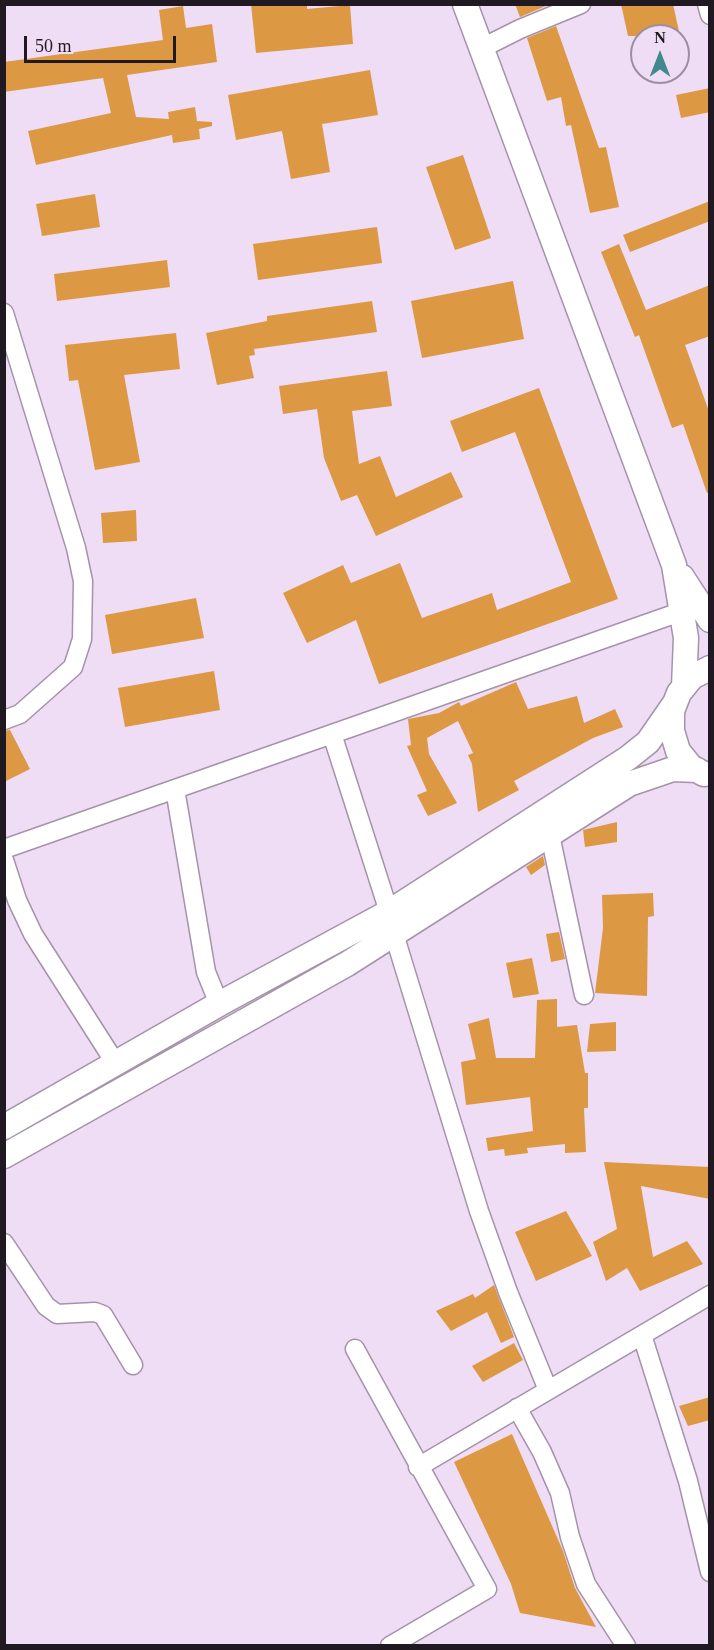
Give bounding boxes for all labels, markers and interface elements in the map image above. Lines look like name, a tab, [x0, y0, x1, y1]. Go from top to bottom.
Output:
scale bar	[27, 24, 178, 62]
north arrow	[630, 24, 690, 84]
text: N	[654, 29, 666, 46]
text: 50 m	[35, 36, 72, 56]

